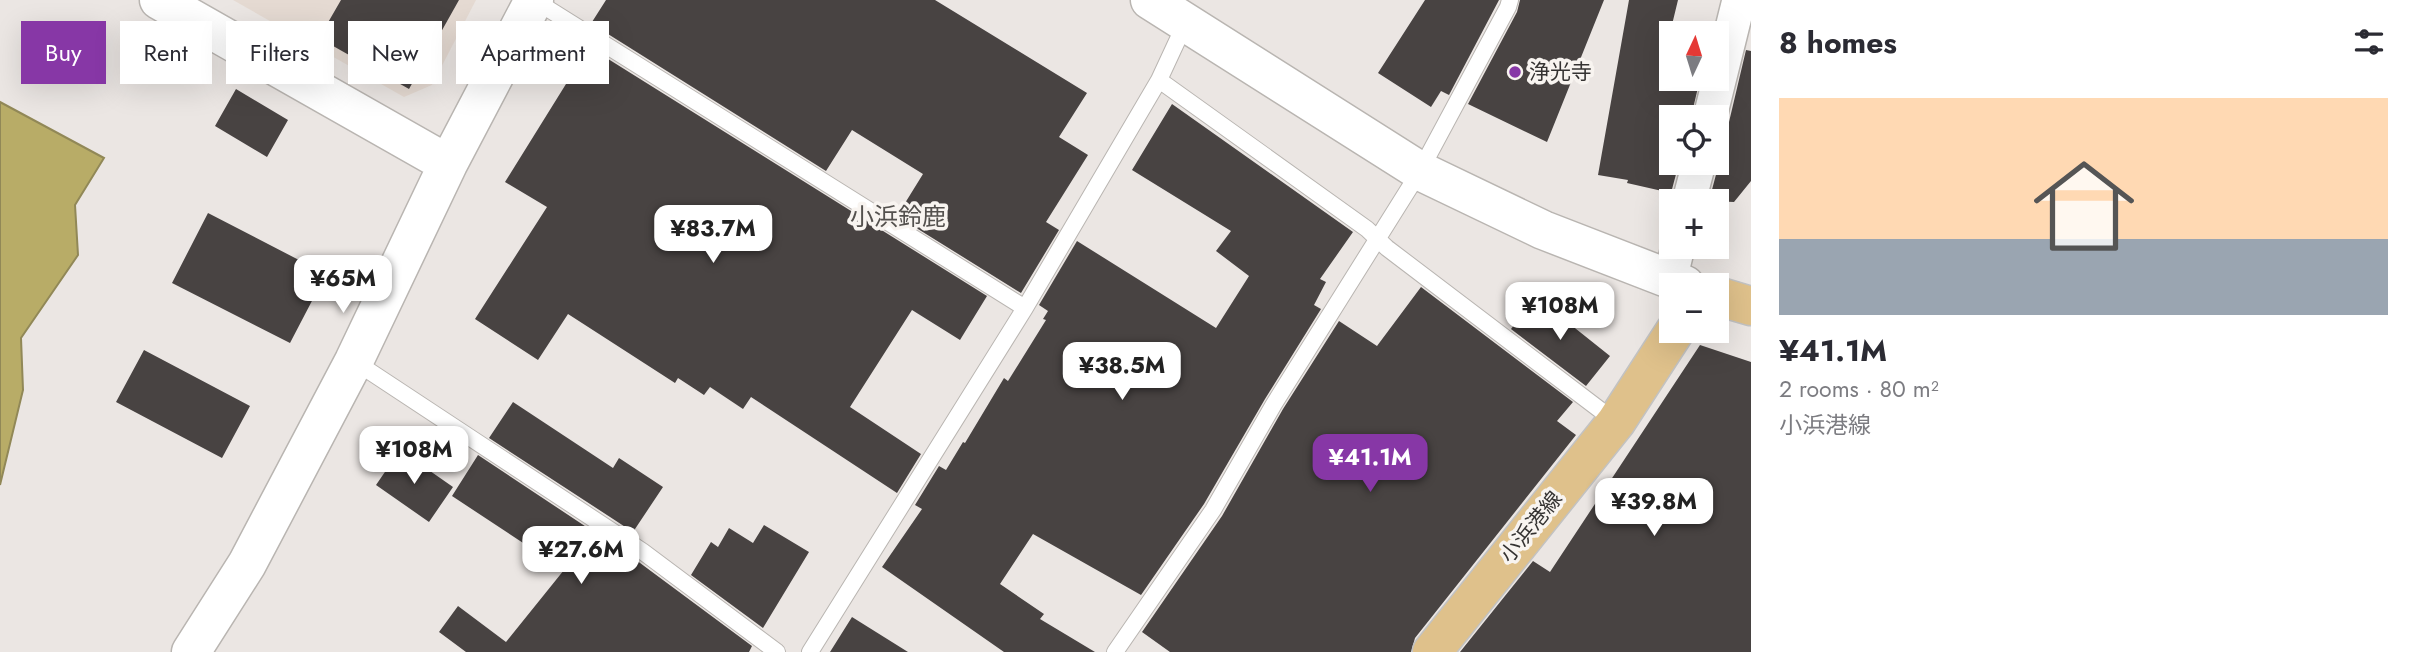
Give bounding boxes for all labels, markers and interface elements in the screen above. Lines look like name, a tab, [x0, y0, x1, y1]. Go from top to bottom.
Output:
chip: Buy	[21, 21, 106, 84]
chip: Rent	[120, 21, 212, 84]
chip: Filters	[226, 21, 334, 84]
chip: New	[348, 21, 442, 84]
chip: Apartment	[456, 21, 609, 84]
north arrow	[1659, 21, 1729, 91]
map controls	[1659, 21, 1729, 343]
text: 8 homes	[1779, 21, 1897, 64]
icon: filters	[2350, 23, 2388, 61]
place label: 浄光寺	[1529, 57, 1592, 87]
marker: 浄光寺	[1507, 64, 1523, 80]
button: locate	[1659, 105, 1729, 175]
icon: home	[2021, 143, 2147, 269]
button: +	[1659, 189, 1729, 259]
district label: 小浜鈴鹿	[850, 199, 946, 234]
pin: ¥83.7M	[656, 205, 770, 265]
text: ¥83.7M	[670, 211, 756, 245]
pin: ¥65M	[302, 256, 384, 315]
text: ¥65M	[310, 261, 376, 295]
button: −	[1659, 273, 1729, 343]
pin: ¥108M	[1511, 282, 1609, 342]
text: ¥108M	[1521, 288, 1599, 322]
text: ¥41.1M	[1779, 329, 1887, 372]
pin: ¥38.5M	[1065, 342, 1179, 402]
text: ¥38.5M	[1079, 348, 1165, 382]
text: 2 rooms · 80 m²	[1779, 372, 1939, 406]
text: 小浜港線	[1779, 408, 1871, 442]
pin: ¥108M	[365, 426, 463, 486]
text: ¥108M	[375, 432, 453, 466]
pin: ¥41.1M	[1313, 434, 1427, 494]
text: ¥41.1M	[1329, 440, 1411, 474]
pin: ¥39.8M	[1597, 478, 1711, 538]
text: ¥39.8M	[1611, 484, 1697, 518]
street label: 小浜港線	[1493, 485, 1569, 569]
pin: ¥27.6M	[524, 526, 638, 586]
text: ¥27.6M	[538, 532, 624, 566]

